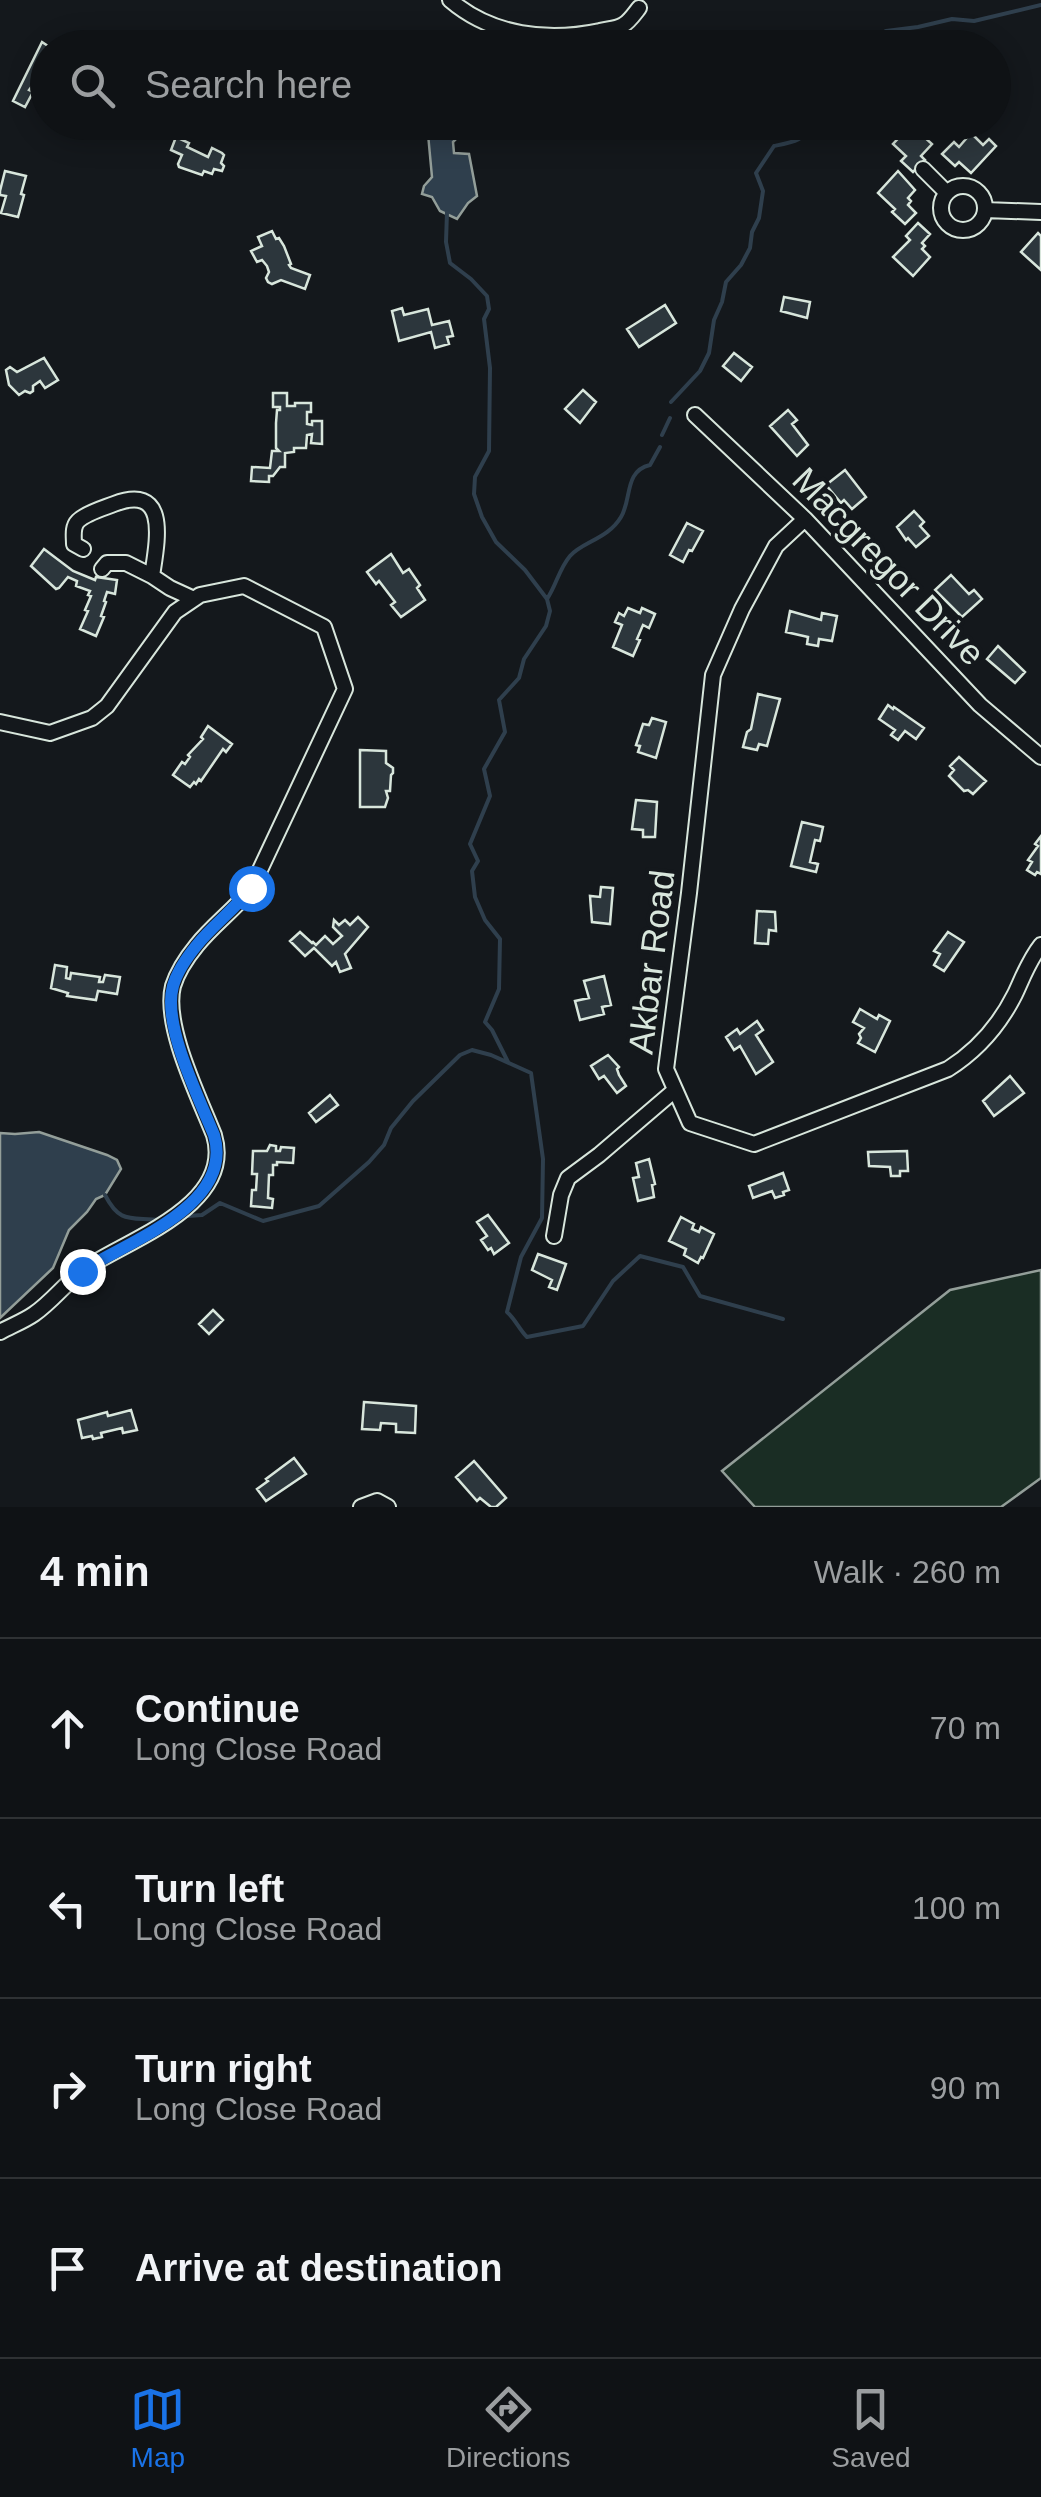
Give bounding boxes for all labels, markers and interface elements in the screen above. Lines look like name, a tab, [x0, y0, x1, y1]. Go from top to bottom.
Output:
search box	[30, 30, 1011, 140]
icon: search	[65, 58, 120, 113]
text: Search here	[145, 64, 352, 106]
street label: Macgregor Drive	[785, 459, 993, 673]
route start	[229, 866, 275, 912]
street label: Akbar Road	[620, 868, 682, 1056]
route end	[60, 1249, 106, 1295]
text: 4 min	[40, 1548, 150, 1595]
text: Walk · 260 m	[814, 1554, 1001, 1590]
text: Continue	[135, 1688, 300, 1730]
icon: ahead	[40, 1701, 95, 1756]
text: 70 m	[930, 1710, 1001, 1746]
text: Long Close Road	[135, 1731, 382, 1767]
text: Turn left	[135, 1868, 284, 1910]
icon: left	[40, 1881, 95, 1936]
text: 100 m	[912, 1890, 1001, 1926]
text: Long Close Road	[135, 1911, 382, 1947]
text: Turn right	[135, 2048, 312, 2090]
icon: right	[40, 2061, 95, 2116]
text: 90 m	[930, 2070, 1001, 2106]
text: Long Close Road	[135, 2091, 382, 2127]
icon: arrive	[40, 2241, 95, 2296]
text: Arrive at destination	[135, 2247, 502, 2289]
tab: Map	[130, 2382, 185, 2474]
tab: Directions	[446, 2382, 571, 2474]
tab: Saved	[831, 2382, 911, 2474]

